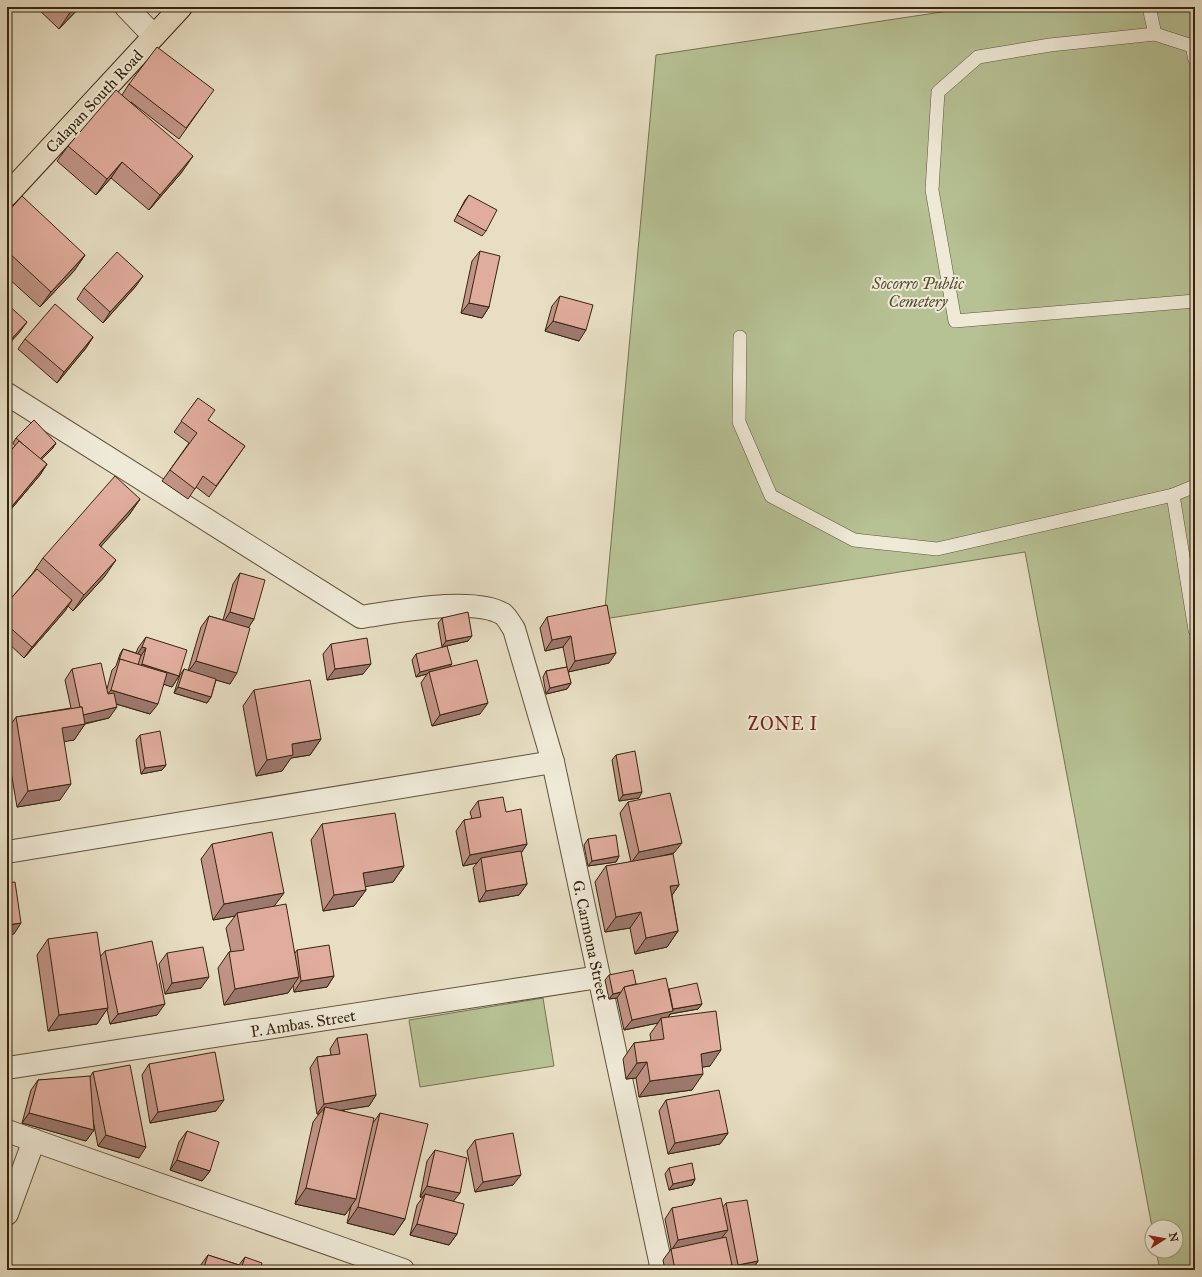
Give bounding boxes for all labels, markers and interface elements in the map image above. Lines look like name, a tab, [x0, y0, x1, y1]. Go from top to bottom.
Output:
street label: Calapan South Road	[42, 46, 147, 157]
park label: Socorro Public Cemetery	[871, 274, 965, 311]
district label: ZONE I	[748, 713, 818, 735]
street label: G. Carmona Street	[569, 878, 613, 1002]
street label: P. Ambas. Street	[249, 1006, 357, 1041]
north arrow	[1144, 1219, 1184, 1259]
text: N	[1166, 1231, 1181, 1244]

